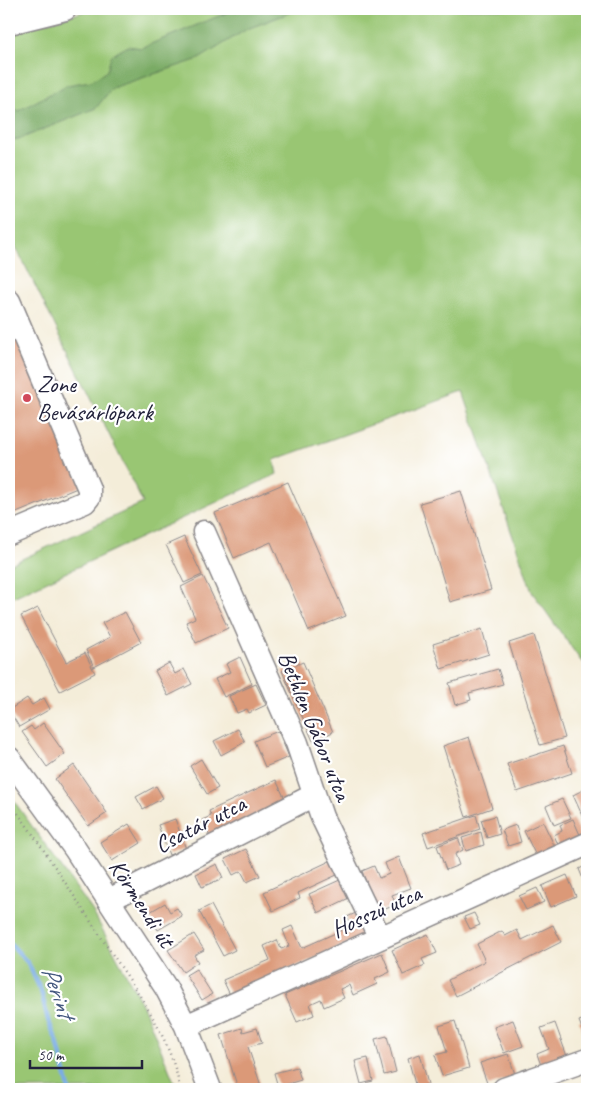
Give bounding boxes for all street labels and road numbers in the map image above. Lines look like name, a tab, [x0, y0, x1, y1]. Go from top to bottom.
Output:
street label: Bethlen Gábor utca	[271, 647, 359, 807]
street label: Csatár utca	[150, 788, 252, 860]
street label: Körmendi út	[102, 853, 183, 954]
street label: Hosszú utca	[326, 877, 427, 944]

